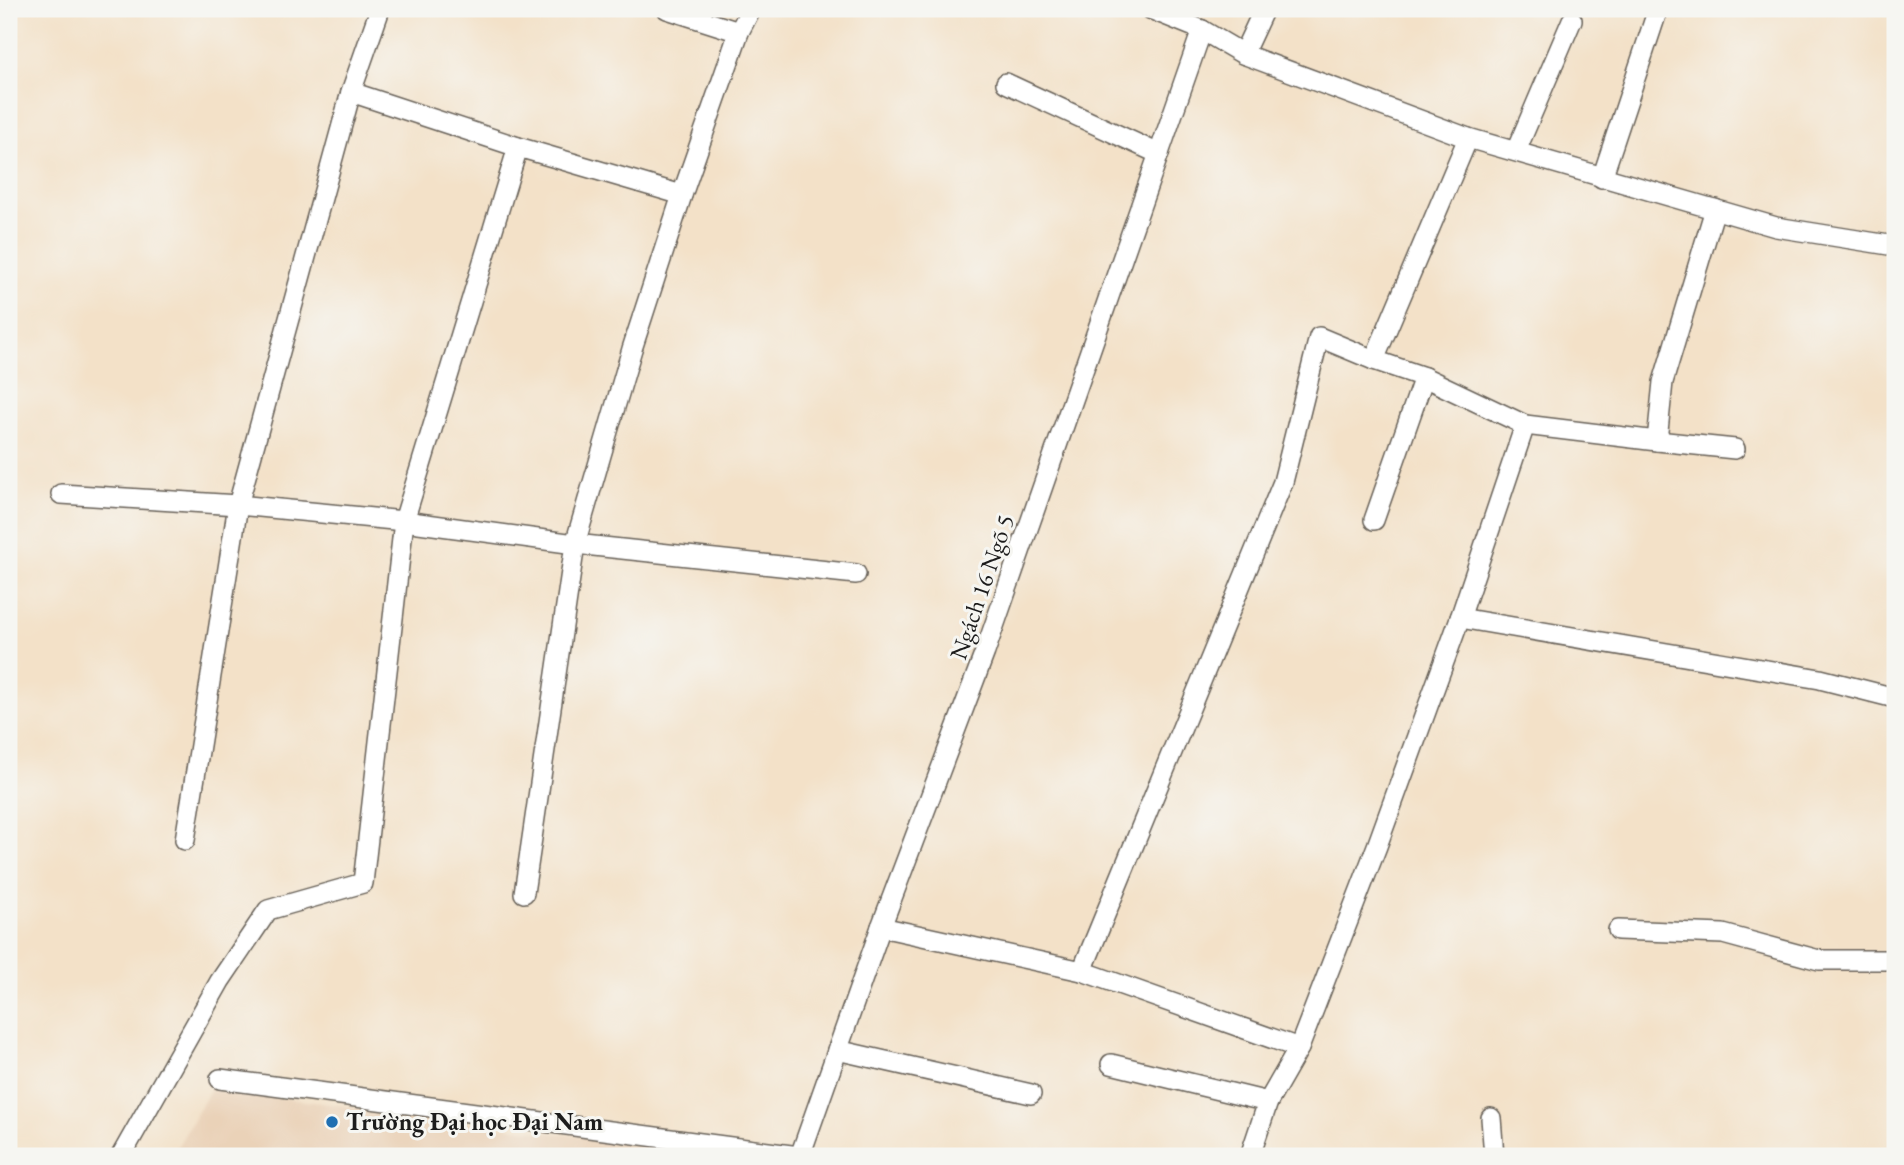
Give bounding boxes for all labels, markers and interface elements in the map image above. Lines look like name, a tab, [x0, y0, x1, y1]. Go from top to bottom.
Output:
street label: Ngách 16 Ngõ 5	[942, 510, 1021, 663]
place label: Trường Đại học Đại Nam	[346, 1106, 603, 1138]
marker: Trường Đại học Đại Nam	[324, 1114, 340, 1130]

